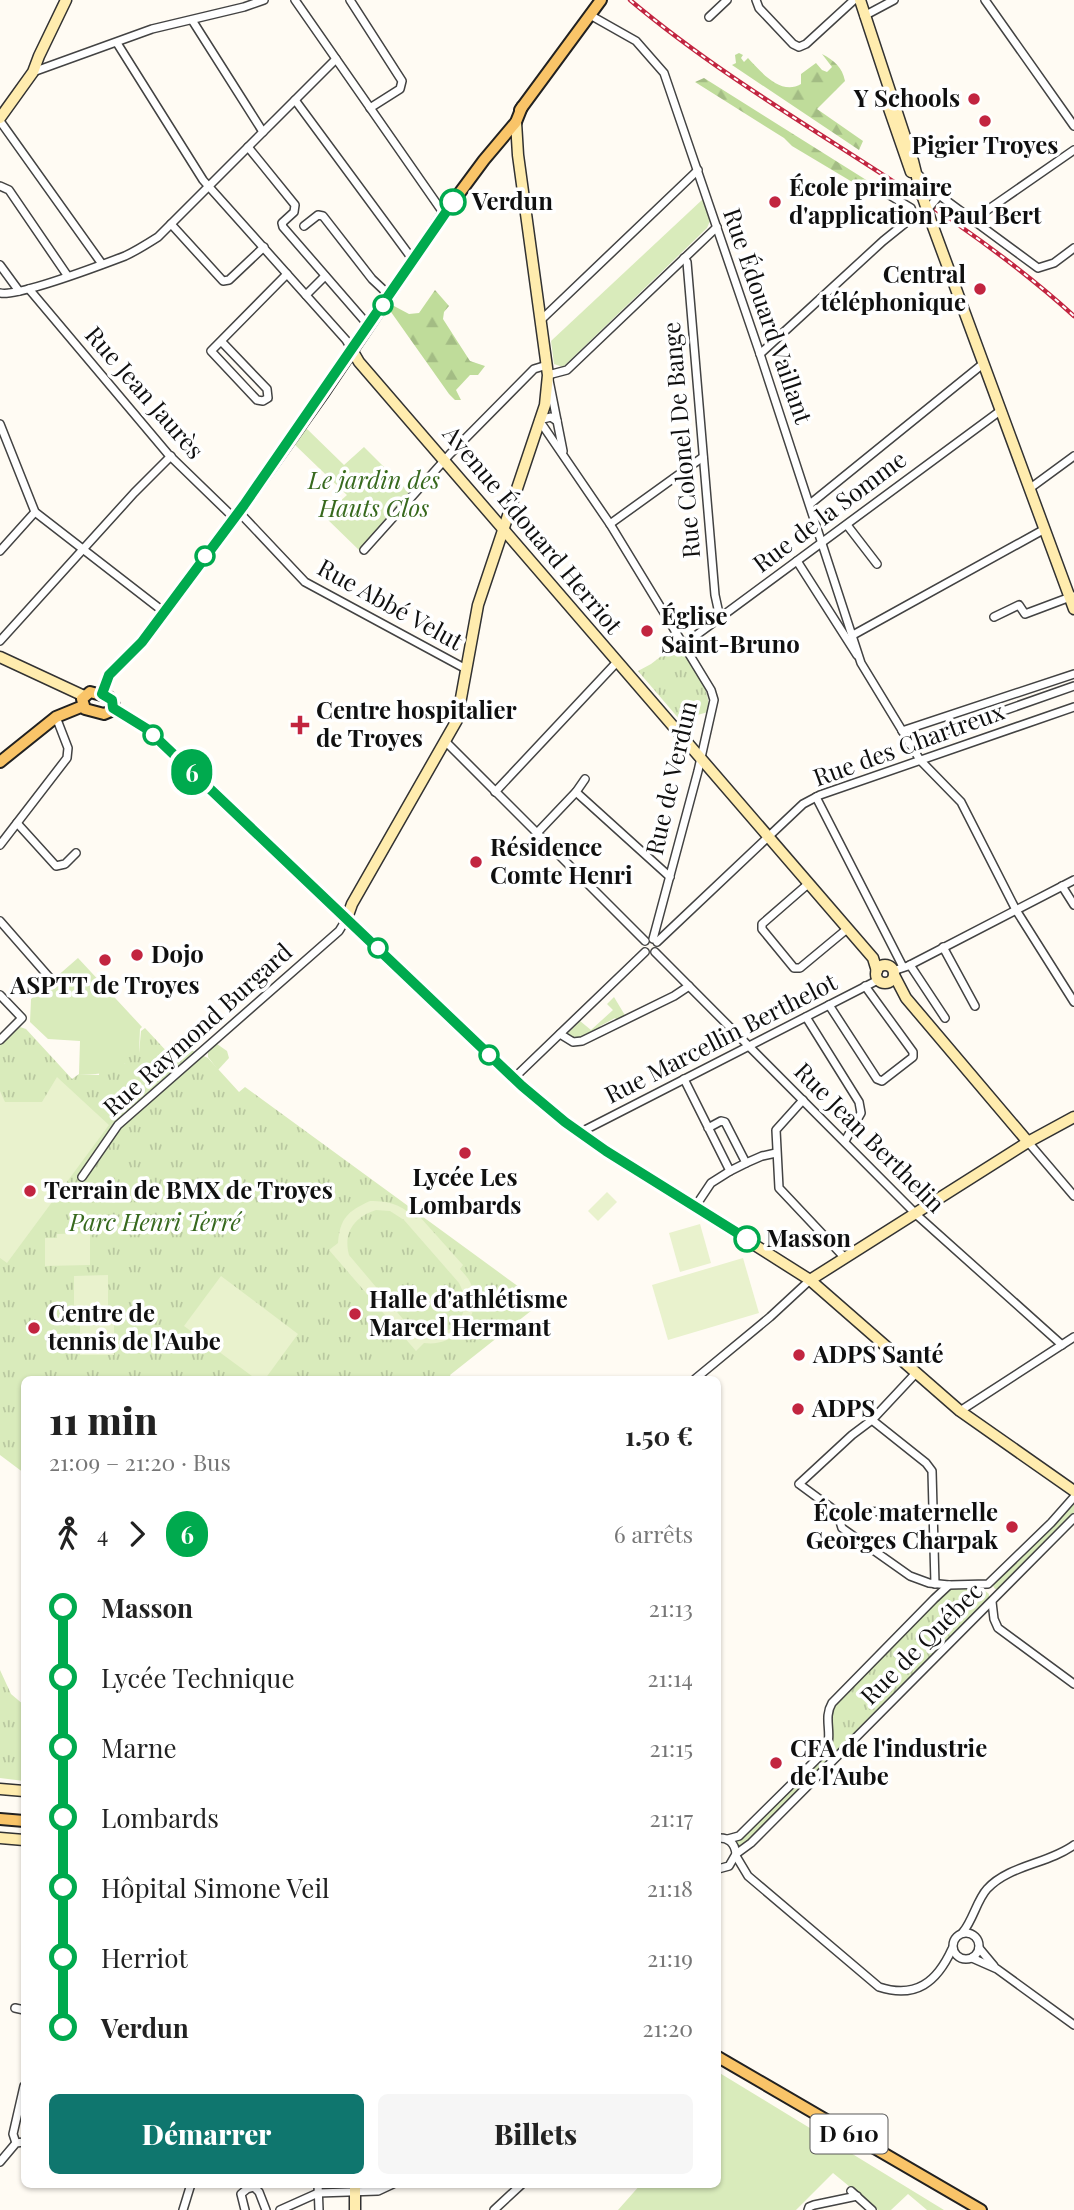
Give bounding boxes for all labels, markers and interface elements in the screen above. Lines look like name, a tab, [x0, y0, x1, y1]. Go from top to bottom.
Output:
place label: Y Schools	[853, 81, 960, 113]
marker: Y Schools	[966, 91, 982, 107]
marker: Pigier Troyes	[977, 113, 993, 129]
place label: Pigier Troyes	[912, 128, 1058, 160]
place label: École primaire d'application Paul Bert	[789, 170, 1042, 230]
place label: Verdun	[471, 184, 553, 216]
marker: Verdun	[440, 189, 466, 215]
marker: École primaire d'application Paul Bert	[767, 194, 783, 210]
street label: Rue Édouard Vaillant	[717, 203, 821, 428]
place label: Central téléphonique	[820, 257, 967, 317]
marker: Central téléphonique	[972, 281, 988, 297]
unlabelled marker	[373, 295, 393, 315]
street label: Rue Jean Jaurès	[79, 319, 212, 465]
street label: Rue Colonel De Bange	[654, 321, 706, 560]
street label: Avenue Édouard Herriot	[436, 417, 631, 640]
street label: Rue de la Somme	[746, 442, 912, 579]
park label: Le jardin des Hauts Clos	[307, 463, 440, 523]
unlabelled marker	[195, 546, 215, 566]
street label: Rue Abbé Velut	[313, 550, 470, 657]
place label: Église Saint-Bruno	[661, 599, 800, 659]
marker: Église Saint-Bruno	[639, 623, 655, 639]
place label: Centre hospitalier de Troyes	[316, 693, 517, 753]
street label: Rue des Chartreux	[808, 694, 1009, 793]
street label: Rue de Verdun	[637, 697, 703, 858]
marker: Centre hospitalier de Troyes	[290, 715, 310, 735]
unlabelled marker	[143, 725, 163, 745]
line badge: 6	[169, 749, 215, 795]
text: 6	[185, 756, 199, 788]
place label: Résidence Comte Henri	[490, 830, 633, 890]
marker: Résidence Comte Henri	[468, 854, 484, 870]
street label: Rue Raymond Burgard	[95, 935, 298, 1122]
place label: Dojo	[151, 937, 204, 969]
unlabelled marker	[368, 938, 388, 958]
marker: Dojo	[129, 947, 145, 963]
marker: ASPTT de Troyes	[97, 952, 113, 968]
street label: Rue Marcellin Berthelot	[599, 965, 842, 1110]
place label: ASPTT de Troyes	[9, 968, 200, 1000]
unlabelled marker	[479, 1045, 499, 1065]
street label: Rue Jean Berthelin	[788, 1055, 952, 1219]
marker: Lycée Les Lombards	[457, 1145, 473, 1161]
place label: Lycée Les Lombards	[409, 1160, 521, 1220]
place label: Terrain de BMX de Troyes	[44, 1173, 333, 1205]
marker: Terrain de BMX de Troyes	[22, 1183, 38, 1199]
park label: Parc Henri Terré	[68, 1205, 242, 1237]
place label: Masson	[766, 1221, 851, 1253]
marker: Masson	[734, 1226, 760, 1252]
place label: Halle d'athlétisme Marcel Hermant	[369, 1282, 568, 1342]
place label: Centre de tennis de l'Aube	[47, 1296, 221, 1356]
marker: Halle d'athlétisme Marcel Hermant	[347, 1306, 363, 1322]
marker: Centre de tennis de l'Aube	[26, 1320, 42, 1336]
place label: ADPS Santé	[812, 1337, 944, 1369]
marker: ADPS Santé	[791, 1347, 807, 1363]
place label: ADPS	[811, 1391, 875, 1423]
text: 11 min	[49, 1394, 158, 1445]
marker: ADPS	[790, 1401, 806, 1417]
text: 1.50 €	[625, 1418, 693, 1453]
text: 21:09 – 21:20 · Bus	[49, 1446, 231, 1477]
place label: École maternelle Georges Charpak	[806, 1495, 999, 1555]
icon: walk	[49, 1515, 87, 1553]
icon: forward	[118, 1515, 156, 1553]
text: 4	[97, 1518, 108, 1549]
text: 6	[180, 1518, 194, 1550]
text: 6 arrêts	[614, 1518, 693, 1549]
marker: École maternelle Georges Charpak	[1004, 1519, 1020, 1535]
street label: Rue de Québec	[852, 1574, 989, 1711]
text: Masson	[101, 1590, 193, 1625]
text: 21:13	[649, 1592, 693, 1623]
text: Lycée Technique	[101, 1660, 295, 1695]
text: 21:14	[647, 1662, 693, 1693]
text: Marne	[101, 1730, 177, 1765]
place label: CFA de l'industrie de l'Aube	[790, 1731, 987, 1791]
text: 21:15	[650, 1732, 693, 1763]
marker: CFA de l'industrie de l'Aube	[768, 1755, 784, 1771]
text: Lombards	[101, 1800, 219, 1835]
text: 21:17	[650, 1802, 693, 1833]
text: Hôpital Simone Veil	[101, 1870, 330, 1905]
text: 21:18	[647, 1872, 693, 1903]
text: Herriot	[101, 1940, 188, 1975]
text: 21:19	[647, 1942, 693, 1973]
text: Verdun	[101, 2010, 189, 2045]
text: 21:20	[643, 2012, 693, 2043]
button: Démarrer	[49, 2094, 364, 2174]
button: Billets	[378, 2094, 693, 2174]
road number: D 610	[810, 2114, 888, 2154]

